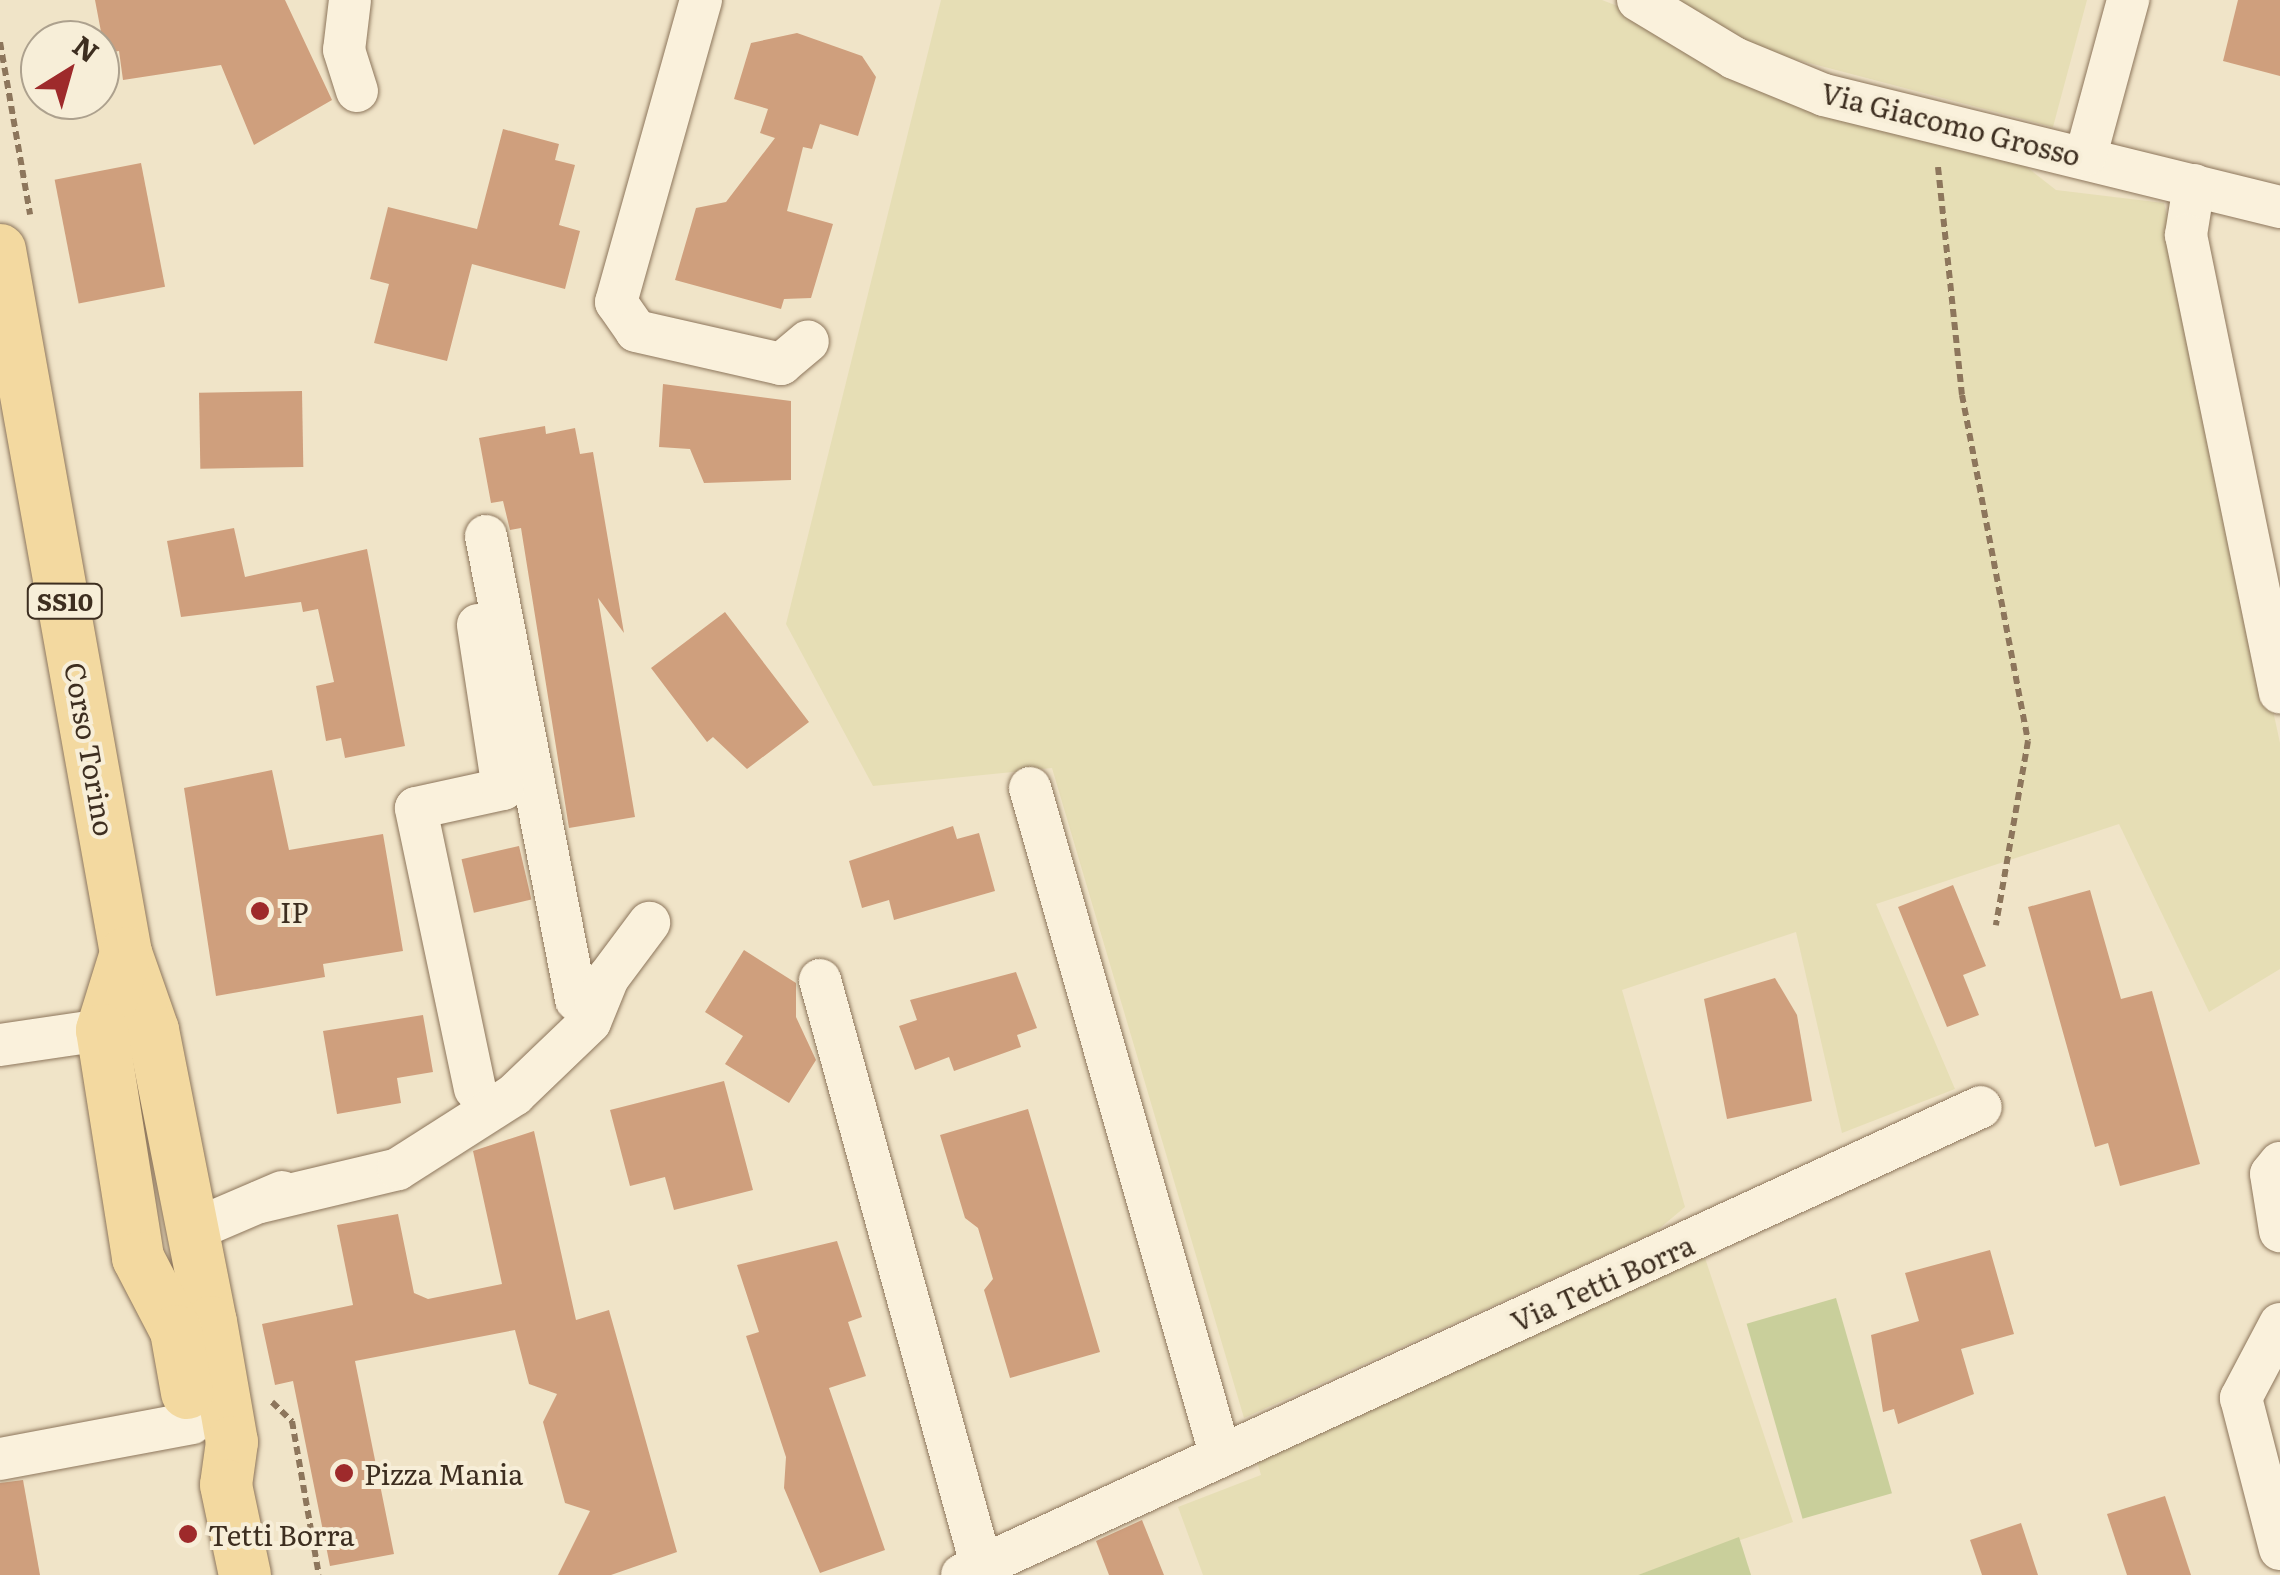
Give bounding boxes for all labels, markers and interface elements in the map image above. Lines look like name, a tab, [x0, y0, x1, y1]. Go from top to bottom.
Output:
north arrow	[20, 20, 120, 120]
text: N	[65, 24, 109, 71]
street label: Via Giacomo Grosso	[1818, 74, 2084, 172]
road number: SS10	[25, 581, 105, 621]
street label: Corso Torino	[59, 660, 123, 838]
place label: IP	[280, 894, 308, 928]
marker: IP	[249, 900, 271, 922]
street label: Via Tetti Borra	[1505, 1227, 1699, 1337]
place label: Pizza Mania	[364, 1456, 523, 1490]
marker: Pizza Mania	[333, 1462, 355, 1484]
place label: Tetti Borra	[208, 1517, 355, 1551]
marker: Tetti Borra	[177, 1523, 199, 1545]

